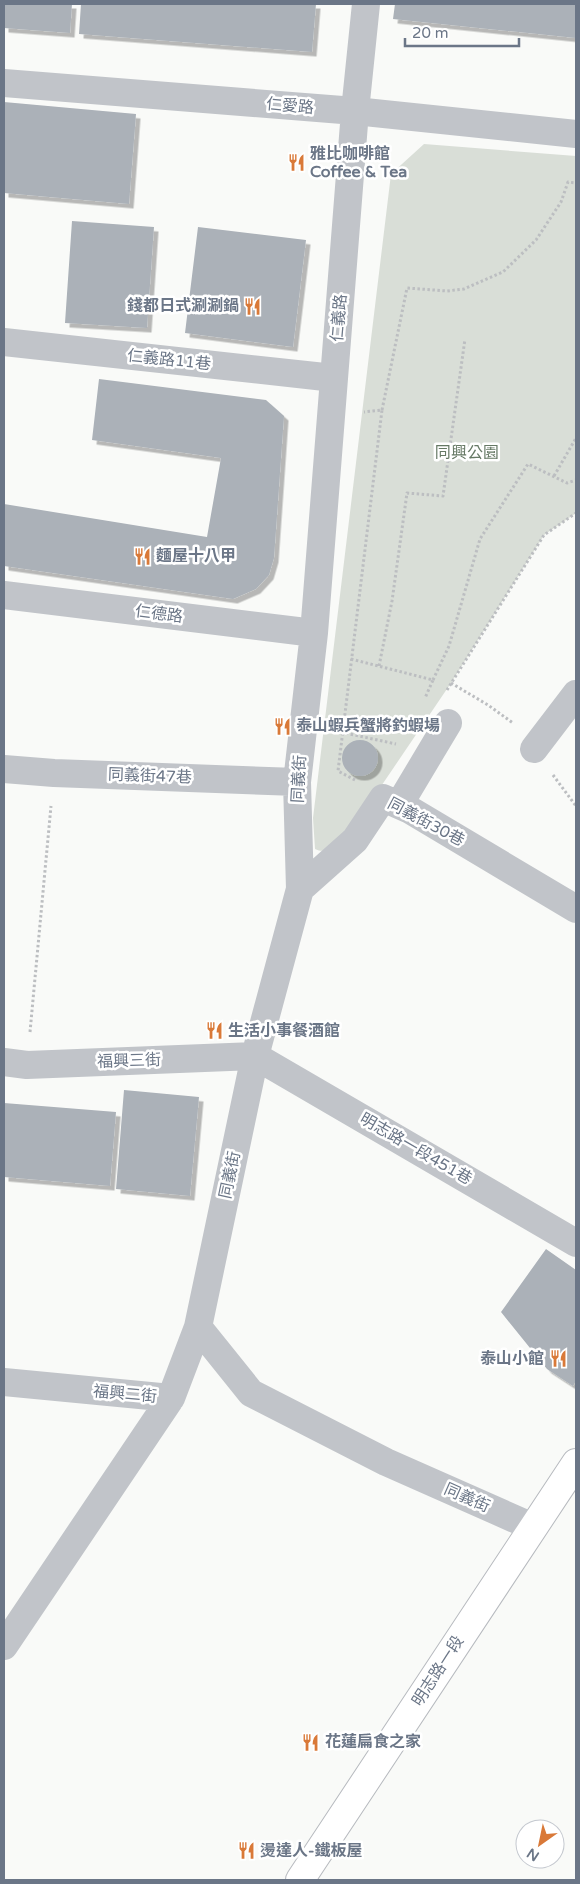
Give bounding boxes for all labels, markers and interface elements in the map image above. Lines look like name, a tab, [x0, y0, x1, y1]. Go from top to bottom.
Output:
scale bar	[405, 15, 519, 47]
text: 20 m	[412, 24, 449, 42]
street label: 仁愛路	[265, 94, 315, 118]
place label: 雅比咖啡館 Coffee & Tea	[310, 144, 407, 182]
restaurant icon: 雅比咖啡館 Coffee & Tea	[286, 153, 306, 173]
street label: 仁義路	[327, 293, 351, 343]
place label: 錢都日式涮涮鍋	[127, 296, 239, 316]
restaurant icon: 錢都日式涮涮鍋	[243, 296, 263, 316]
street label: 仁義路11巷	[126, 346, 212, 374]
park label: 同興公園	[435, 443, 499, 463]
restaurant icon: 麵屋十八甲	[132, 546, 152, 566]
place label: 麵屋十八甲	[156, 546, 236, 566]
street label: 仁德路	[134, 601, 184, 627]
restaurant icon: 泰山蝦兵蟹將釣蝦場	[272, 716, 292, 736]
place label: 泰山蝦兵蟹將釣蝦場	[296, 716, 440, 736]
street label: 同義街	[288, 755, 310, 803]
street label: 同義街47巷	[108, 765, 192, 787]
street label: 同義街30巷	[384, 793, 468, 851]
restaurant icon: 生活小事餐酒館	[204, 1021, 224, 1041]
place label: 生活小事餐酒館	[228, 1021, 340, 1041]
street label: 福興三街	[97, 1050, 161, 1072]
street label: 明志路一段451巷	[356, 1109, 476, 1189]
street label: 同義街	[215, 1149, 245, 1201]
place label: 泰山小館	[480, 1349, 544, 1369]
restaurant icon: 泰山小館	[548, 1349, 568, 1369]
street label: 福興二街	[92, 1381, 158, 1407]
street label: 同義街	[441, 1479, 493, 1517]
street label: 明志路一段	[408, 1632, 468, 1710]
restaurant icon: 花蓮扁食之家	[301, 1732, 321, 1752]
place label: 花蓮扁食之家	[325, 1732, 421, 1752]
north arrow	[515, 1819, 565, 1869]
restaurant icon: 燙達人-鐵板屋	[236, 1841, 256, 1861]
place label: 燙達人-鐵板屋	[260, 1841, 363, 1861]
text: N	[524, 1844, 543, 1865]

